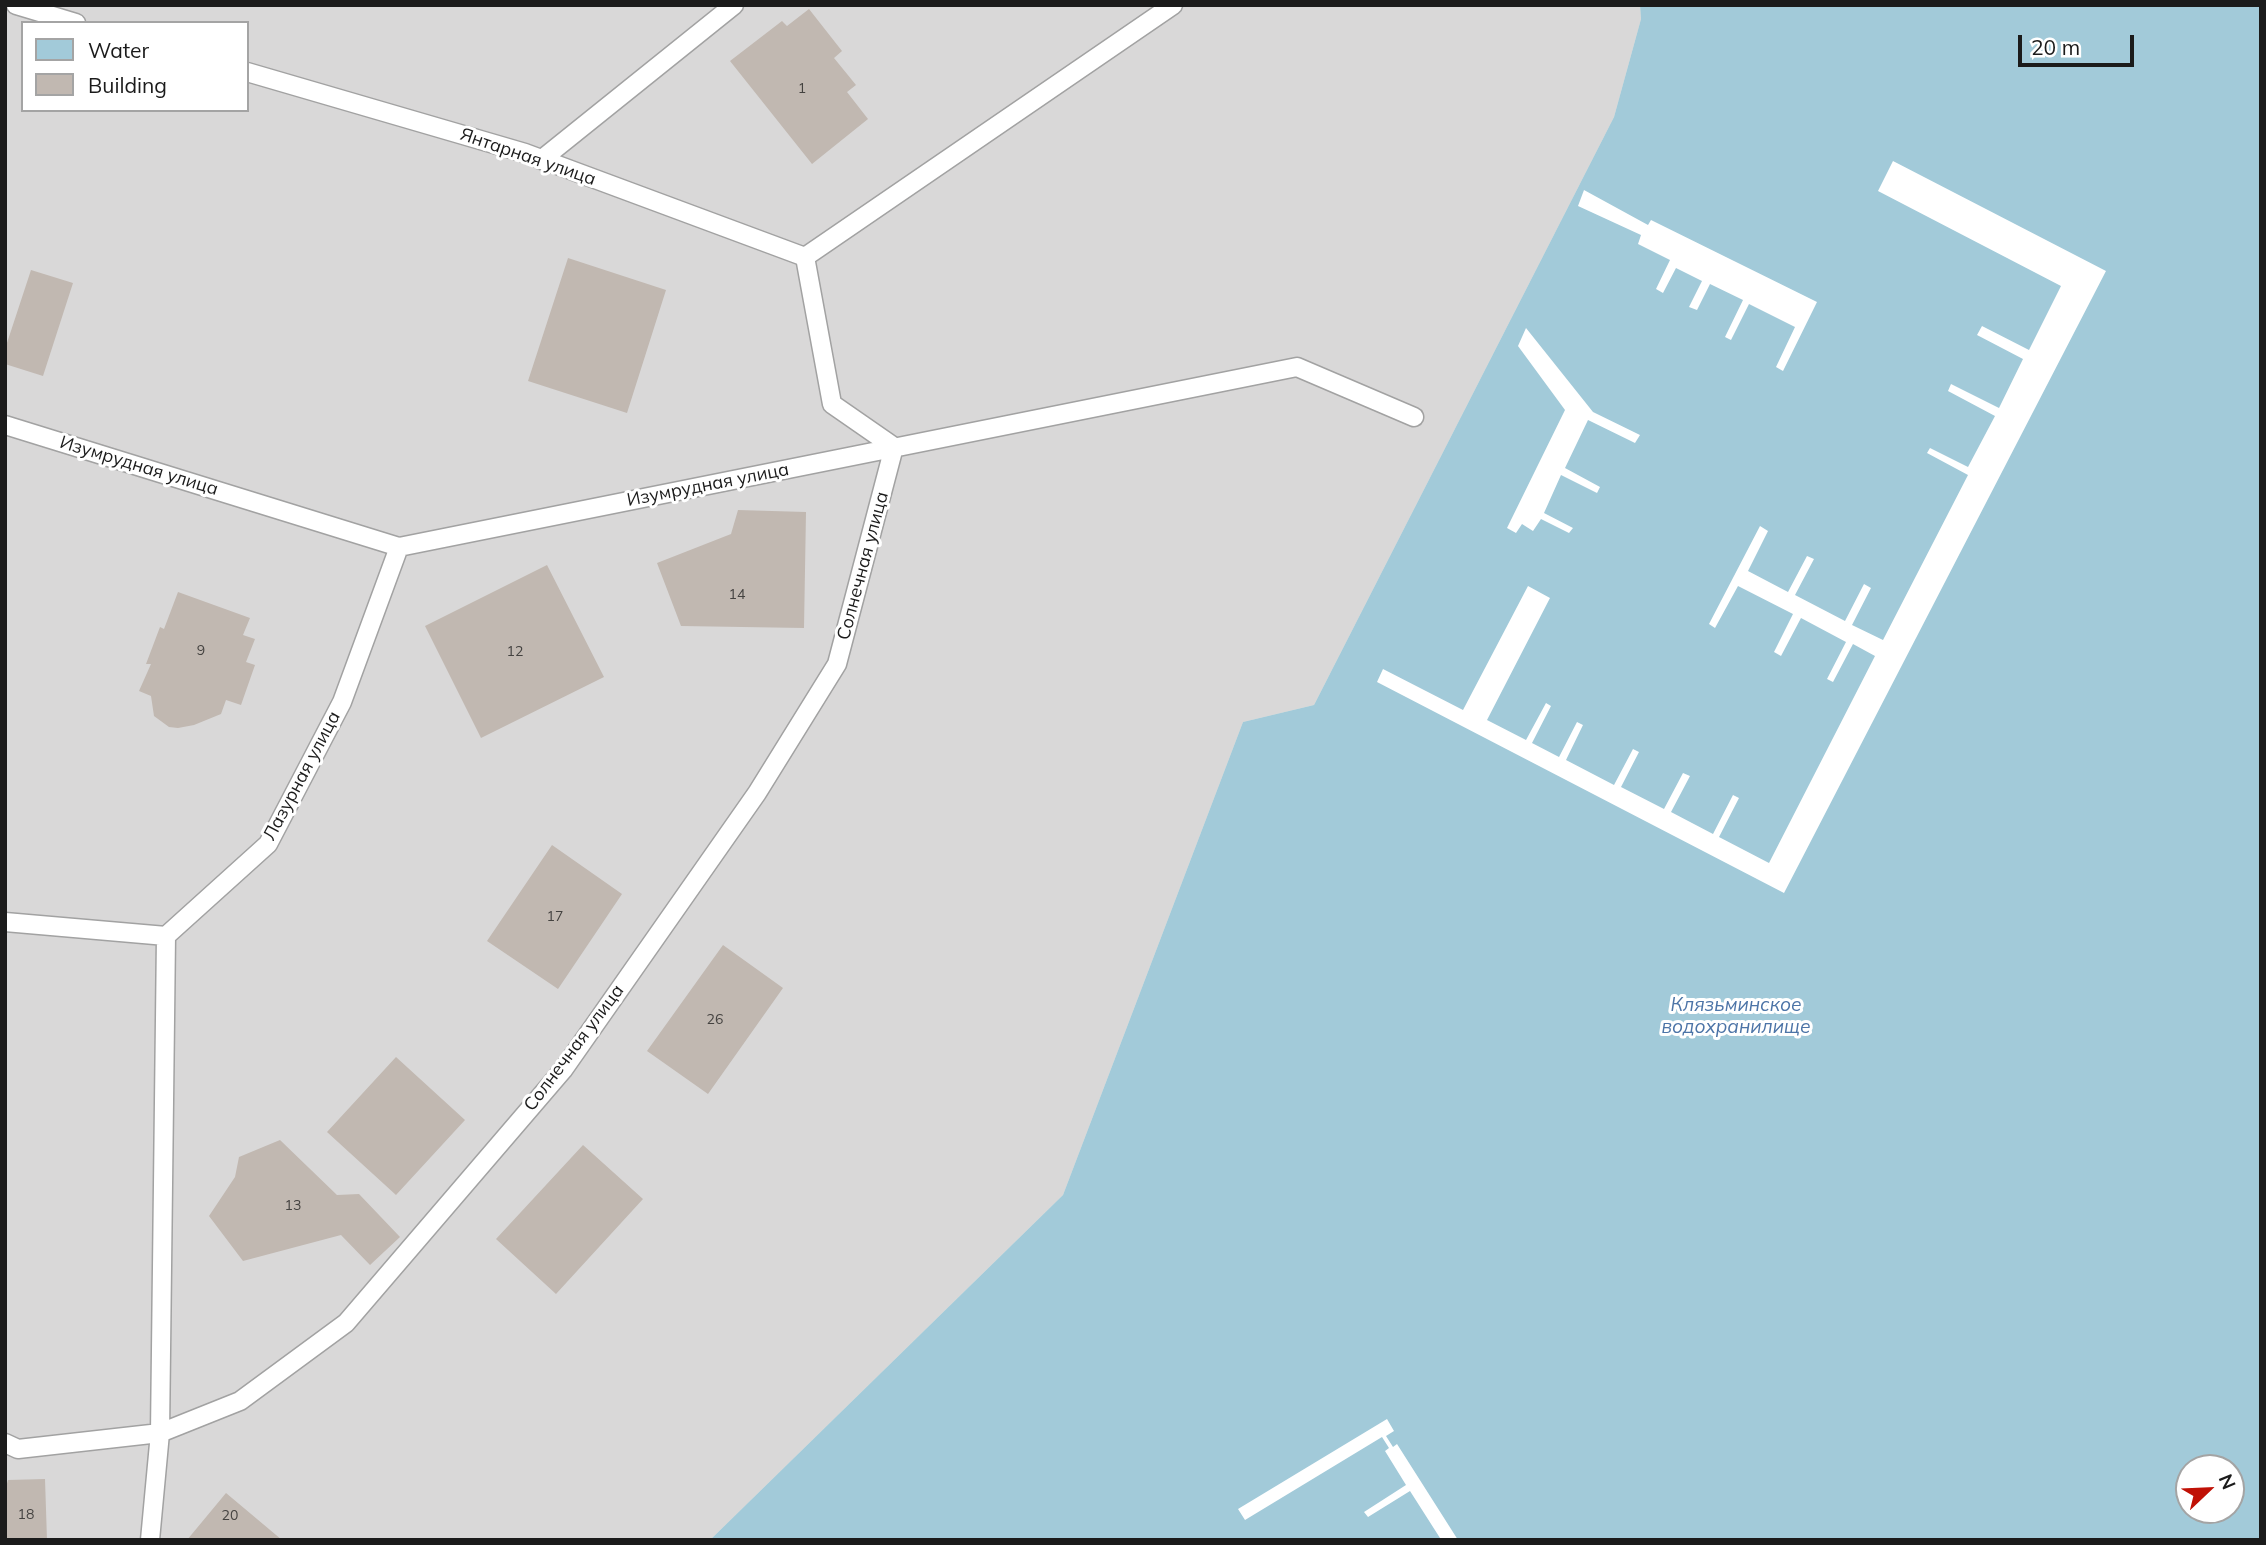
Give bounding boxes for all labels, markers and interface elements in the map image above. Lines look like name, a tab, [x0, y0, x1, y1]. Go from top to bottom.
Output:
legend	[21, 21, 248, 112]
scale bar	[2021, 21, 2136, 65]
text: 20 m	[2031, 34, 2080, 60]
text: Water	[88, 37, 149, 63]
text: Building	[88, 72, 167, 98]
house number: 1	[798, 81, 806, 97]
street label: Янтарная улица	[457, 124, 599, 190]
street label: Изумрудная улица	[57, 432, 221, 500]
street label: Изумрудная улица	[625, 459, 791, 511]
street label: Солнечная улица	[833, 489, 893, 643]
house number: 14	[729, 587, 745, 603]
house number: 9	[197, 643, 205, 659]
house number: 12	[507, 644, 523, 660]
street label: Лазурная улица	[259, 708, 345, 844]
house number: 17	[547, 909, 563, 925]
street label: Солнечная улица	[519, 981, 629, 1115]
water label: Клязьминское водохранилище	[1661, 994, 1811, 1038]
house number: 26	[707, 1012, 723, 1028]
house number: 13	[285, 1198, 301, 1214]
north arrow	[2175, 1454, 2245, 1524]
text: N	[2214, 1470, 2241, 1493]
house number: 18	[18, 1507, 34, 1523]
house number: 20	[222, 1508, 238, 1524]

